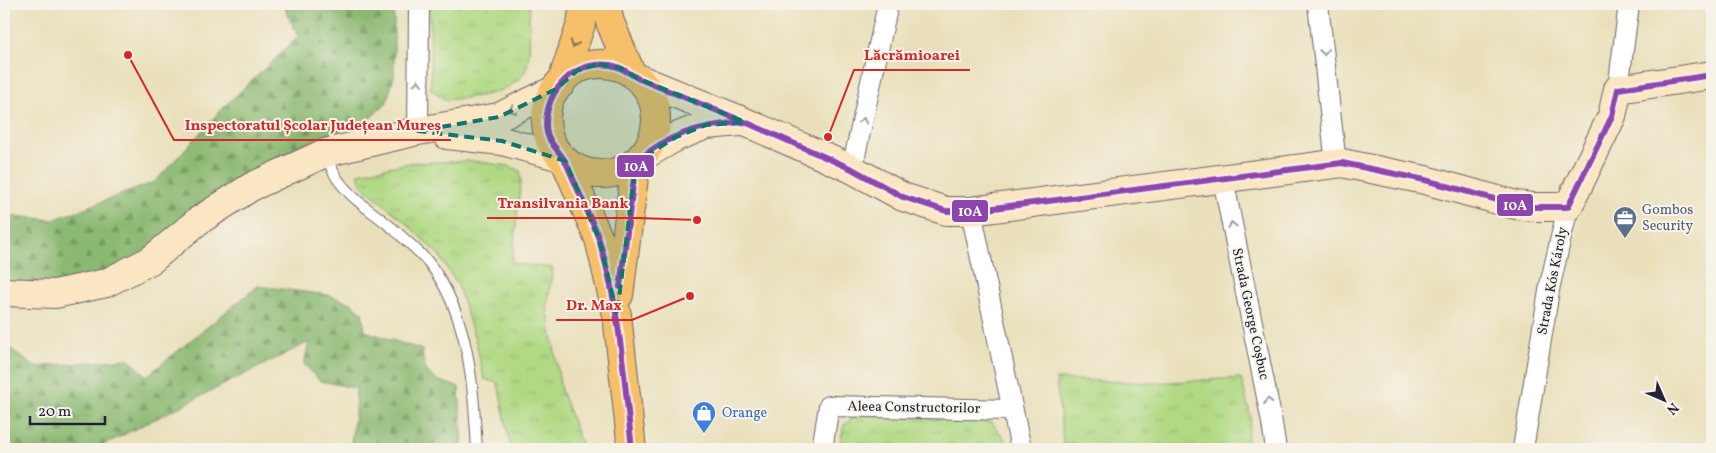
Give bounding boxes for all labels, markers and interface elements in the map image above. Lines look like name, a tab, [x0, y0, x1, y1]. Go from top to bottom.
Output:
one-way arrow	[570, 40, 580, 48]
callout: Lăcrămioarei	[854, 40, 970, 70]
text: Lăcrămioarei	[864, 46, 960, 67]
one-way arrow	[1318, 48, 1329, 56]
one-way arrow	[413, 78, 424, 86]
one-way arrow	[508, 104, 517, 114]
callout: Inspectoratul Școlar Județean Mureș	[174, 110, 451, 140]
text: Inspectoratul Școlar Județean Mureș	[185, 116, 441, 137]
one-way arrow	[857, 117, 868, 126]
line badge: 10A	[616, 154, 655, 178]
text: 10A	[624, 158, 648, 177]
callout: Transilvania Bank	[487, 188, 638, 218]
line badge: 10A	[1496, 193, 1534, 217]
text: Transilvania Bank	[497, 194, 629, 215]
text: 10A	[1503, 197, 1527, 216]
line badge: 10A	[951, 199, 989, 223]
place label: Gombos Security	[1642, 201, 1694, 236]
text: 10A	[958, 203, 982, 222]
office icon: Gombos Security	[1612, 205, 1638, 239]
one-way arrow	[1227, 220, 1238, 229]
street label: Strada Kós Károly	[1533, 225, 1573, 337]
street label: Strada George Coșbuc	[1227, 246, 1273, 382]
callout: Dr. Max	[556, 290, 632, 320]
text: Dr. Max	[566, 296, 622, 317]
north arrow	[1638, 376, 1688, 426]
scale bar	[30, 393, 105, 425]
street label: Aleea Constructorilor	[847, 397, 981, 419]
one-way arrow	[1263, 397, 1274, 406]
text: N	[1662, 398, 1682, 418]
shop icon: Orange	[691, 400, 717, 434]
text: 20 m	[38, 402, 71, 423]
place label: Orange	[722, 404, 768, 423]

